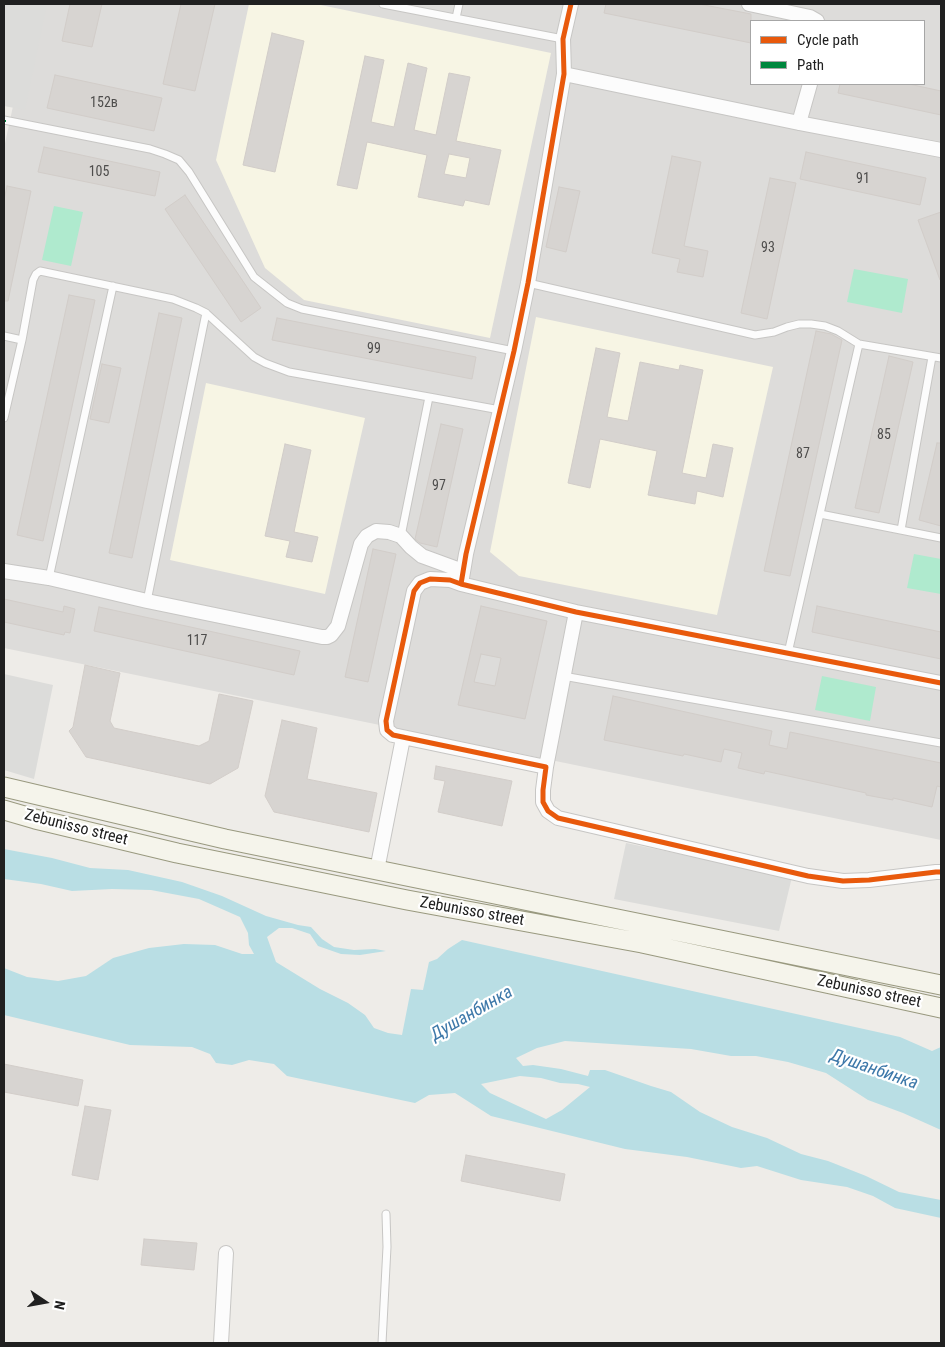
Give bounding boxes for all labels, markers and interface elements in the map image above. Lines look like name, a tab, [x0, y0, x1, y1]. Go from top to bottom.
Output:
legend	[750, 20, 925, 85]
text: Cycle path	[797, 31, 859, 49]
text: Path	[797, 56, 824, 74]
house number: 152в	[90, 95, 118, 111]
house number: 105	[89, 164, 109, 180]
house number: 91	[856, 171, 870, 187]
house number: 93	[761, 240, 775, 256]
house number: 99	[367, 341, 381, 357]
house number: 85	[877, 427, 891, 443]
house number: 87	[796, 446, 810, 462]
house number: 97	[432, 478, 446, 494]
house number: 117	[187, 633, 207, 649]
street label: Zebunisso street	[22, 806, 130, 850]
street label: Zebunisso street	[418, 893, 526, 931]
street label: Zebunisso street	[815, 972, 923, 1012]
water label: Душанбинка	[427, 982, 517, 1046]
water label: Душанбинка	[827, 1045, 921, 1095]
north arrow	[20, 1277, 70, 1327]
text: N	[51, 1299, 68, 1311]

